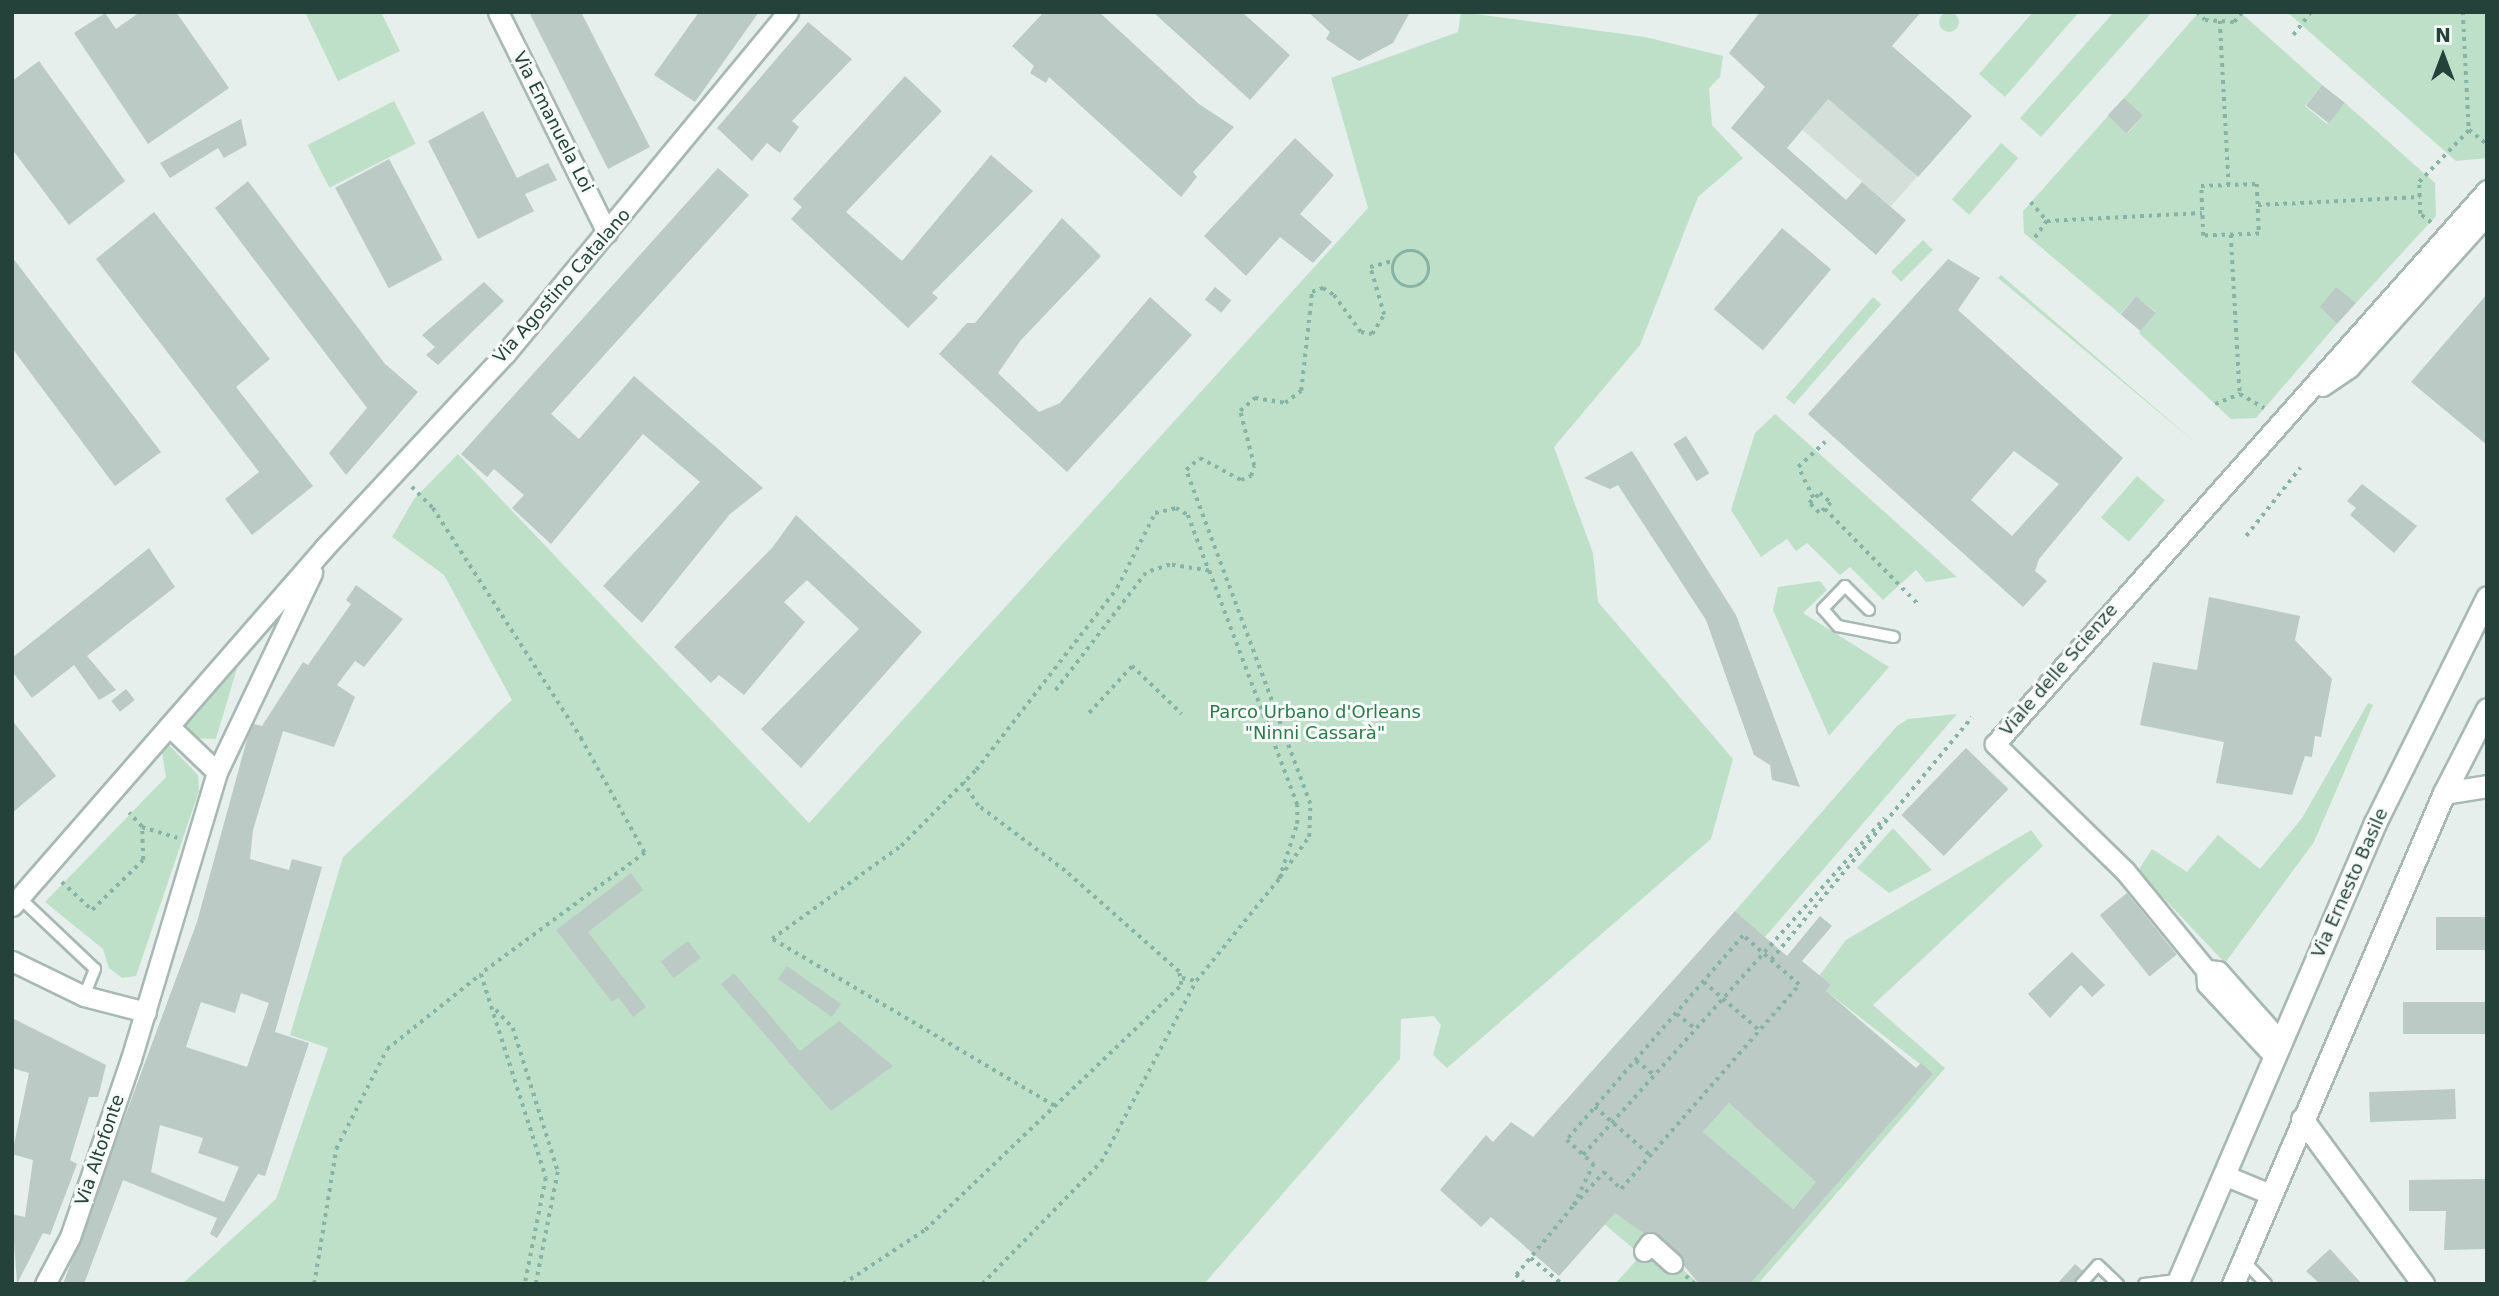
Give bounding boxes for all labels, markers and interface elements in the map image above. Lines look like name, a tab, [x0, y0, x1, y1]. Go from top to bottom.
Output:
north arrow	[2408, 21, 2478, 91]
text: N	[2435, 24, 2451, 46]
street label: Via Emanuela Loi	[508, 48, 598, 196]
street label: Via Agostino Catalano	[489, 204, 635, 368]
street label: Viale delle Scienze	[1996, 599, 2122, 741]
park label: Parco Urbano d'Orleans "Ninni Cassarà"	[1209, 702, 1421, 744]
street label: Via Ernesto Basile	[2307, 805, 2393, 961]
street label: Via Altofonte	[71, 1092, 129, 1208]

